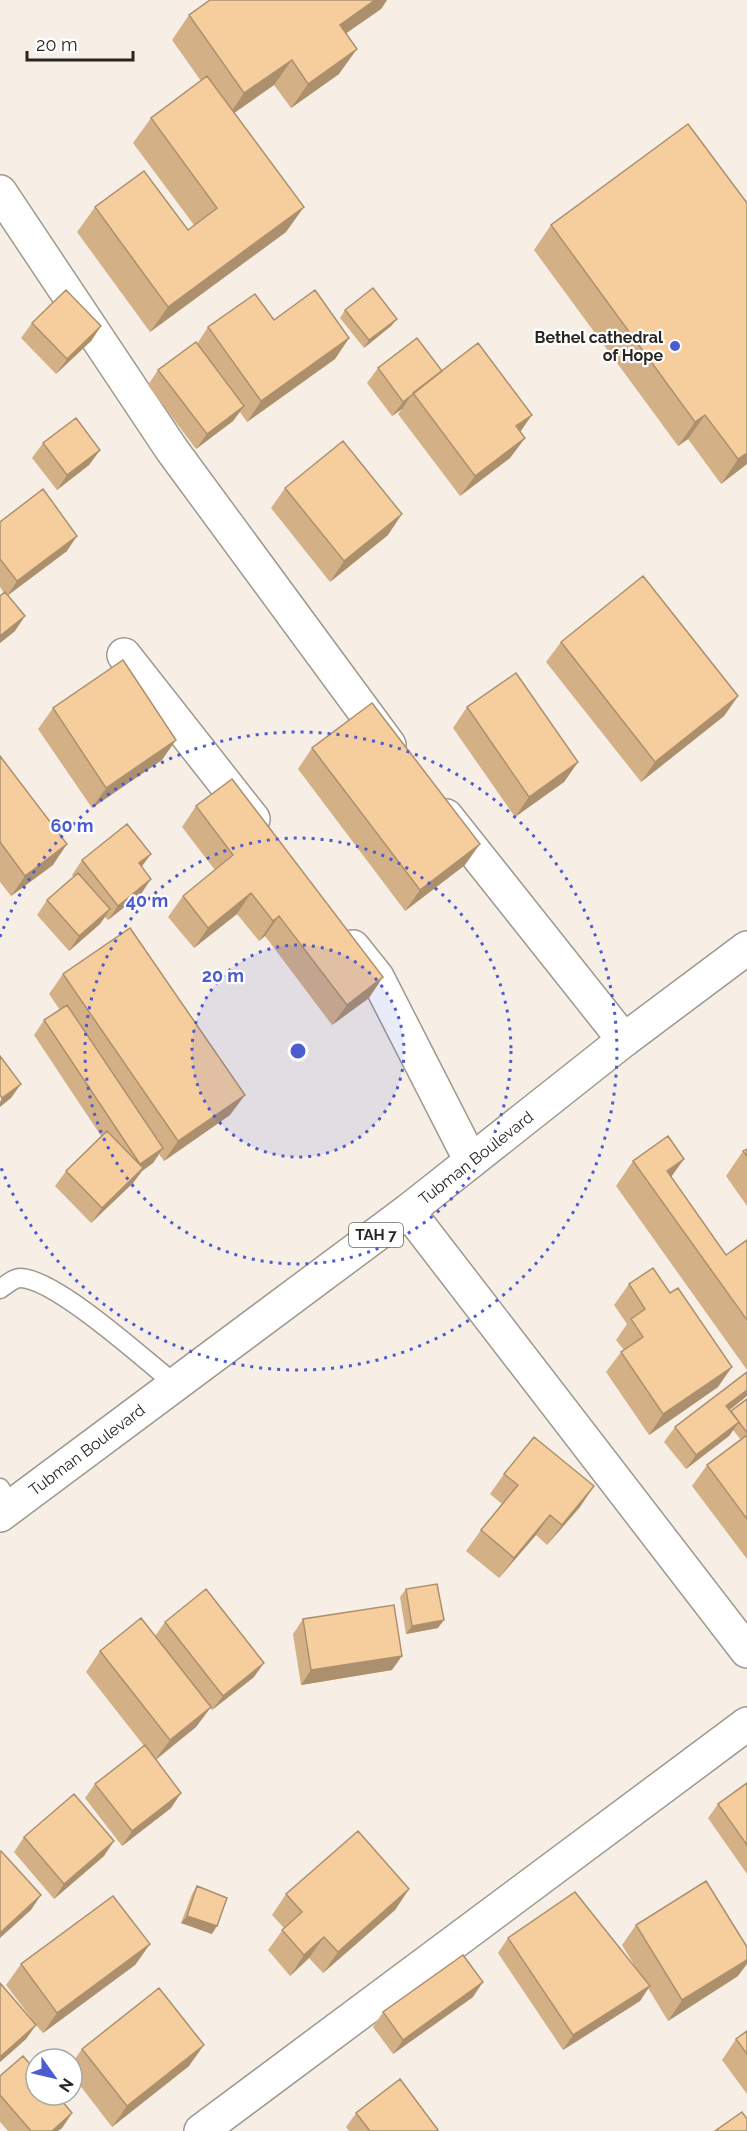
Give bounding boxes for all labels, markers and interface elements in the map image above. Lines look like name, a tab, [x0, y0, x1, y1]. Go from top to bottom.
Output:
scale bar	[27, 24, 134, 62]
text: 20 m	[36, 34, 78, 55]
place label: Bethel cathedral of Hope	[535, 328, 664, 365]
marker: Bethel cathedral of Hope	[668, 339, 682, 353]
text: 60 m	[50, 815, 94, 836]
text: 40 m	[126, 890, 168, 911]
text: 20 m	[202, 965, 244, 986]
centre of rings	[288, 1041, 308, 1061]
street label: Tubman Boulevard	[415, 1107, 537, 1209]
road number: TAH 7	[349, 1223, 403, 1247]
street label: Tubman Boulevard	[25, 1400, 149, 1500]
north arrow	[24, 2047, 84, 2107]
text: N	[55, 2075, 77, 2095]

